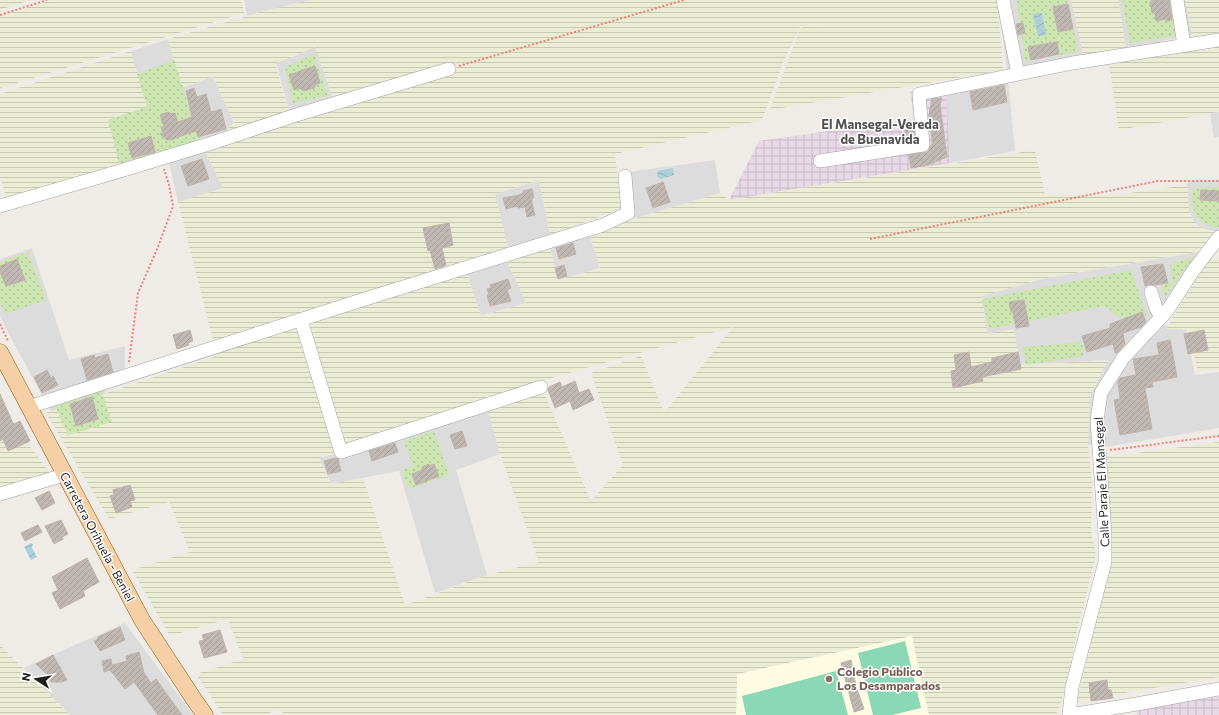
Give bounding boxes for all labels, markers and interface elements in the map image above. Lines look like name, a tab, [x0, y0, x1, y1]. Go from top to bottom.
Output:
district label: El Mansegal-Vereda de Buenavida	[821, 116, 939, 147]
street label: Calle Paraje El Mansegal	[1091, 417, 1111, 547]
street label: Carretera Orihuela - Beniel	[58, 469, 138, 604]
north arrow	[16, 659, 56, 699]
place label: Colegio Público Los Desamparados	[837, 664, 941, 692]
text: N	[19, 671, 33, 682]
marker: Colegio Público Los Desamparados	[824, 674, 834, 684]

